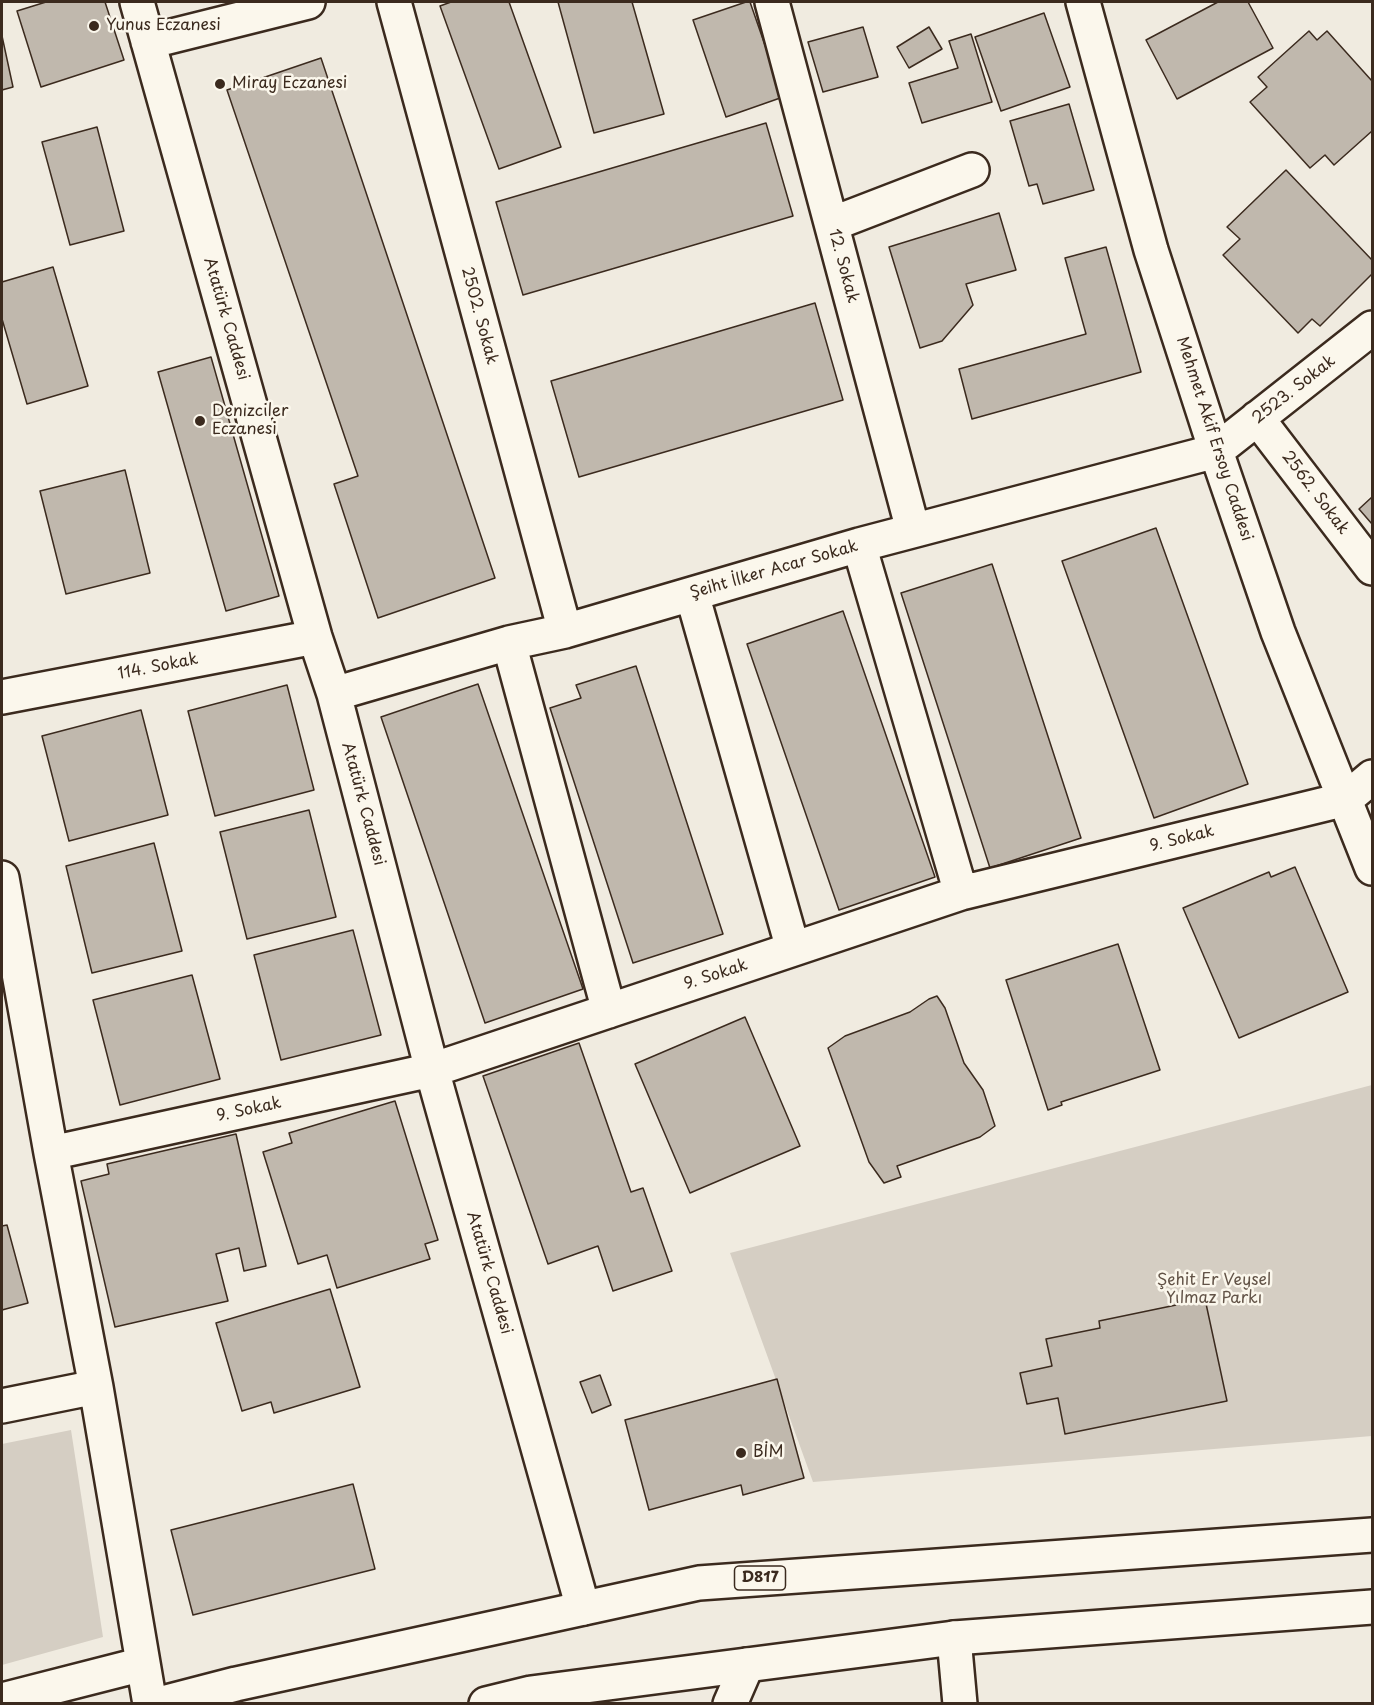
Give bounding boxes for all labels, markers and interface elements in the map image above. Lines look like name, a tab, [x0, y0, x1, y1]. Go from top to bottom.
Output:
place label: Yunus Eczanesi	[106, 16, 221, 36]
marker: Yunus Eczanesi	[87, 19, 101, 33]
place label: Miray Eczanesi	[232, 74, 347, 94]
marker: Miray Eczanesi	[213, 77, 227, 91]
street label: 12. Sokak	[824, 227, 862, 305]
street label: Atatürk Caddesi	[199, 255, 253, 383]
street label: 2502. Sokak	[457, 265, 501, 367]
street label: Mehmet Akif Ersoy Caddesi	[1172, 334, 1256, 544]
street label: 2523. Sokak	[1249, 352, 1339, 428]
place label: Denizciler Eczanesi	[212, 402, 288, 440]
marker: Denizciler Eczanesi	[193, 414, 207, 428]
street label: 2562. Sokak	[1277, 447, 1353, 539]
street label: Şeiht İlker Acar Sokak	[688, 537, 860, 603]
street label: 114. Sokak	[116, 650, 200, 684]
street label: Atatürk Caddesi	[337, 740, 389, 868]
street label: 9. Sokak	[1148, 822, 1216, 856]
street label: 9. Sokak	[682, 956, 750, 994]
street label: 9. Sokak	[215, 1094, 283, 1126]
street label: Atatürk Caddesi	[462, 1209, 516, 1337]
park label: Şehit Er Veysel Yılmaz Parkı	[1157, 1271, 1271, 1309]
place label: BİM	[753, 1443, 784, 1463]
marker: BİM	[734, 1446, 748, 1460]
road number: D817	[734, 1566, 786, 1590]

